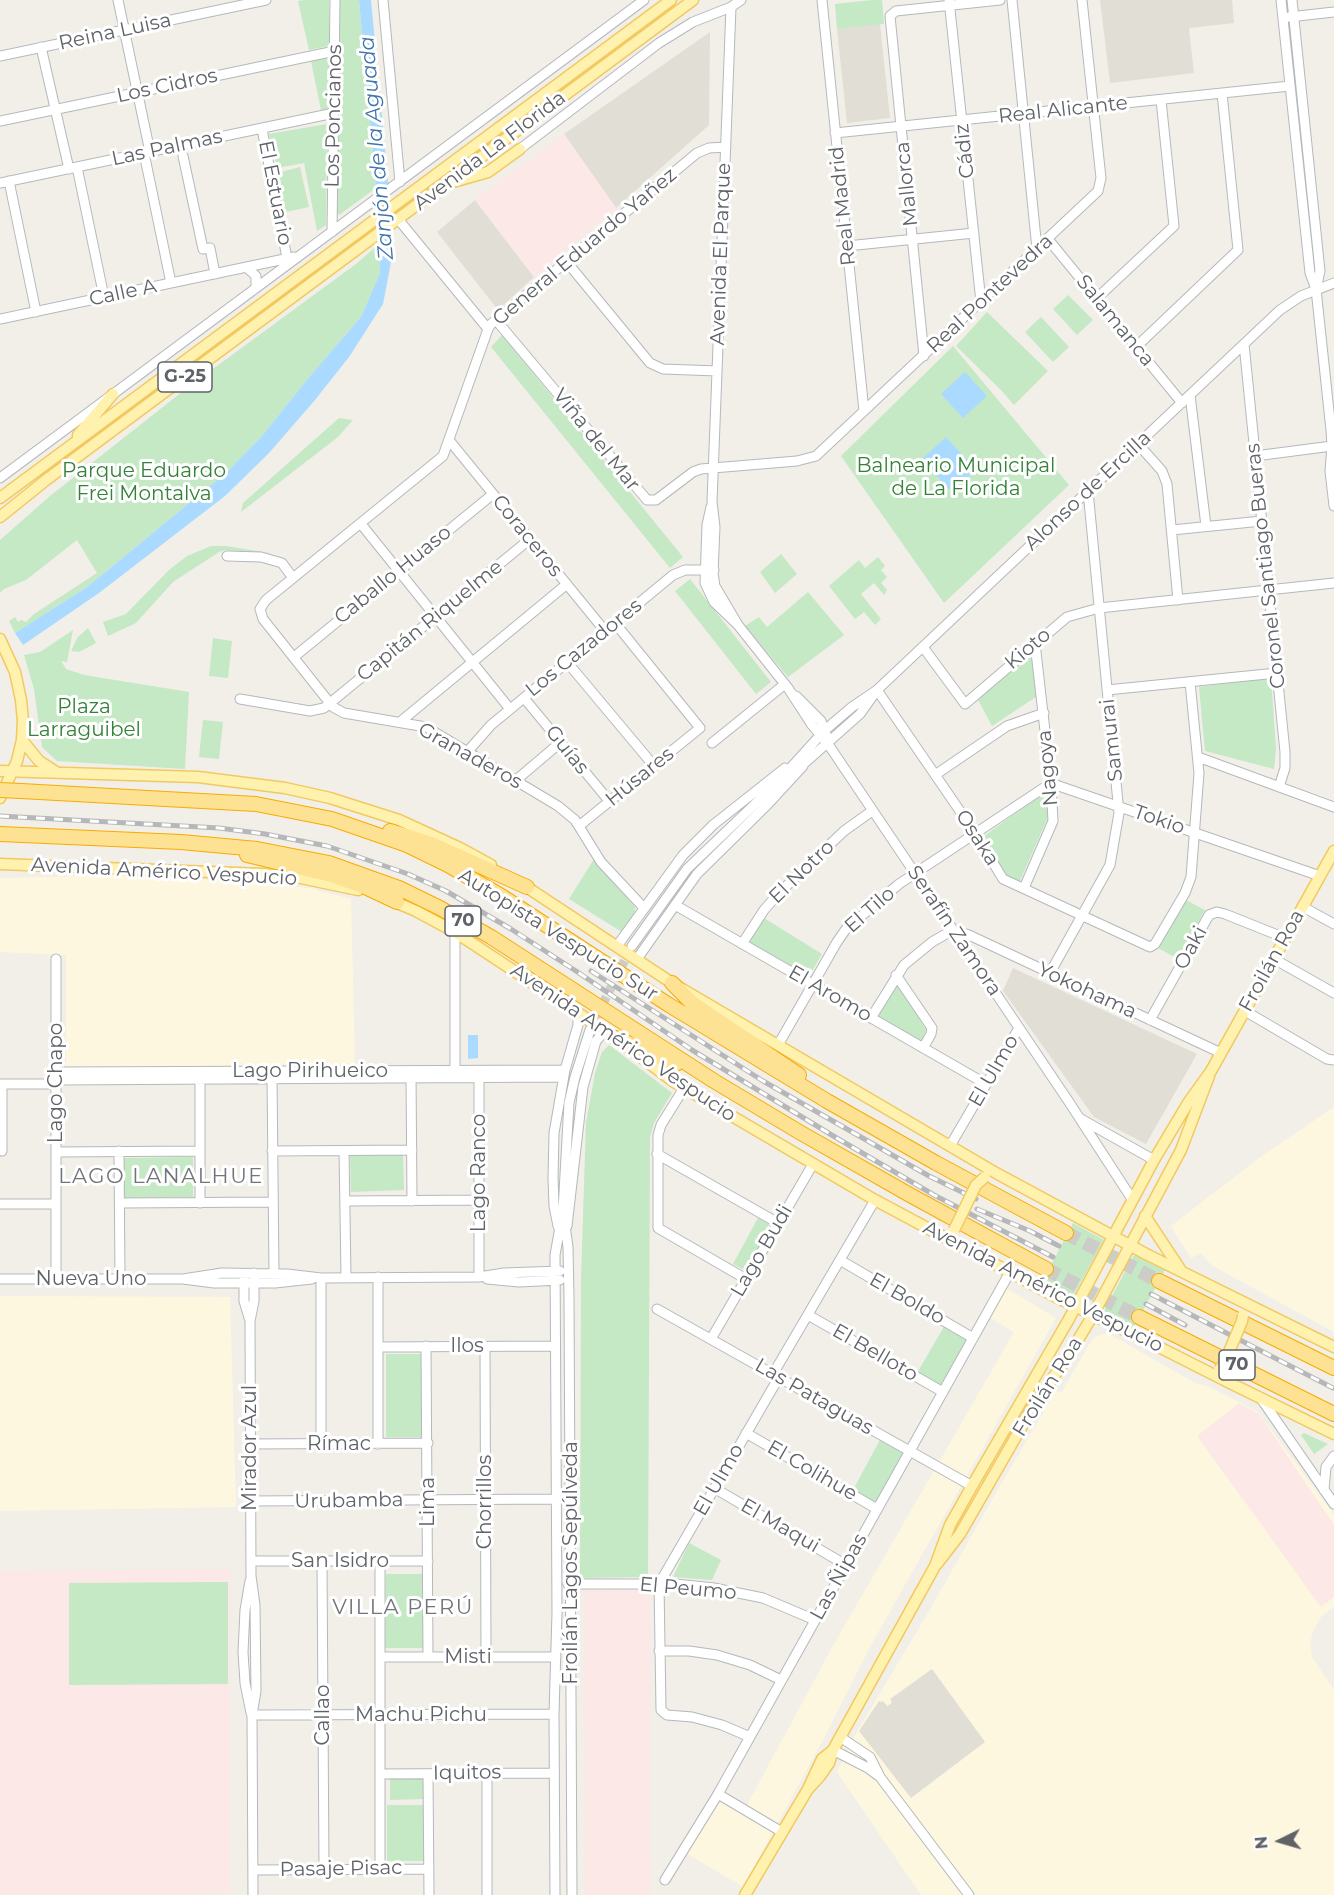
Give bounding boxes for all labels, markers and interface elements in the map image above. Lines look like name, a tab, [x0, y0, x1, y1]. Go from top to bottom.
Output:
street label: Reina Luisa	[57, 8, 173, 56]
water label: Zanjón de la Aguada	[355, 35, 399, 261]
street label: Los Poncianos	[321, 44, 347, 188]
street label: Los Cidros	[114, 64, 220, 108]
street label: Avenida La Florida	[409, 86, 571, 216]
street label: Real Alicante	[997, 91, 1129, 129]
street label: Cádiz	[950, 122, 980, 180]
street label: Las Palmas	[109, 125, 225, 171]
street label: El Estuario	[253, 139, 297, 247]
street label: Mallorca	[891, 140, 923, 228]
street label: Real Madrid	[825, 145, 861, 267]
street label: Avenida El Parque	[706, 162, 736, 346]
street label: General Eduardo Yañez	[488, 163, 682, 331]
street label: Real Pontevedra	[922, 229, 1058, 359]
street label: Salamanca	[1071, 270, 1159, 372]
street label: Calle A	[87, 274, 159, 312]
road number: G-25	[158, 362, 212, 392]
street label: Viña del Mar	[547, 384, 645, 496]
street label: Alonso de Ercilla	[1020, 426, 1156, 556]
street label: Coronel Santiago Bueras	[1241, 442, 1291, 690]
park label: Balneario Municipal de La Florida	[857, 454, 1055, 501]
park label: Parque Eduardo Frei Montalva	[62, 459, 226, 506]
street label: Coraceros	[487, 490, 567, 582]
street label: Caballo Huaso	[330, 521, 456, 629]
street label: Capitán Riquelme	[352, 555, 508, 687]
street label: Los Cazadores	[521, 594, 647, 702]
street label: Kioto	[1000, 623, 1056, 675]
park label: Plaza Larraguibel	[27, 695, 141, 742]
street label: Samurai	[1096, 697, 1128, 783]
street label: Granaderos	[414, 718, 526, 794]
street label: Guías	[540, 721, 594, 779]
street label: Nagoya	[1033, 729, 1063, 807]
street label: Húsares	[601, 742, 679, 812]
street label: Tokio	[1130, 800, 1188, 840]
street label: Osaka	[950, 806, 1004, 870]
street label: El Notro	[764, 835, 840, 909]
street label: Avenida Américo Vespucio	[30, 853, 298, 891]
street label: Serafín Zamora	[902, 861, 1006, 1001]
street label: Autopista Vespucio Sur	[454, 864, 662, 1006]
street label: El Tilo	[840, 882, 900, 938]
road number: 70	[445, 906, 481, 936]
street label: Froilán Roa	[1234, 906, 1310, 1016]
street label: Oaki	[1169, 922, 1213, 974]
street label: Yokohama	[1034, 958, 1140, 1024]
street label: Avenida Américo Vespucio	[506, 959, 740, 1127]
street label: El Aromo	[784, 961, 876, 1027]
street label: Lago Chapo	[44, 1023, 68, 1143]
street label: El Ulmo	[964, 1031, 1024, 1111]
street label: Lago Pirihueico	[232, 1059, 388, 1083]
street label: Lago Ranco	[467, 1114, 491, 1232]
district label: LAGO LANALHUE	[58, 1164, 264, 1190]
street label: Lago Budi	[726, 1201, 798, 1301]
street label: Avenida Américo Vespucio	[919, 1216, 1167, 1358]
street label: Nueva Uno	[36, 1267, 146, 1291]
street label: El Boldo	[865, 1268, 949, 1330]
street label: El Belloto	[828, 1319, 922, 1387]
street label: Froilán Roa	[1008, 1333, 1088, 1441]
street label: Ilos	[450, 1334, 484, 1358]
road number: 70	[1219, 1350, 1255, 1380]
street label: Las Pataguas	[751, 1353, 877, 1441]
street label: Mirador Azul	[238, 1385, 262, 1511]
street label: Rímac	[307, 1432, 371, 1456]
street label: El Colihue	[763, 1436, 861, 1506]
street label: El Ulmo	[689, 1440, 749, 1520]
street label: Froilán Lagos Sepúlveda	[559, 1441, 583, 1685]
street label: Chorrillos	[473, 1455, 497, 1549]
street label: Lima	[416, 1477, 440, 1527]
street label: Urubamba	[294, 1488, 404, 1514]
street label: El Maqui	[736, 1494, 824, 1558]
street label: Las Ñipas	[805, 1530, 873, 1624]
street label: San Isidro	[291, 1549, 389, 1573]
street label: El Peumo	[638, 1573, 738, 1605]
district label: VILLA PERÚ	[332, 1595, 474, 1621]
street label: Misti	[444, 1645, 492, 1669]
street label: Callao	[311, 1685, 335, 1745]
street label: Machu Pichu	[355, 1703, 487, 1727]
street label: Iquitos	[433, 1760, 501, 1786]
north arrow	[1250, 1811, 1310, 1871]
text: N	[1252, 1835, 1272, 1850]
street label: Pasaje Pisac	[279, 1856, 403, 1882]

